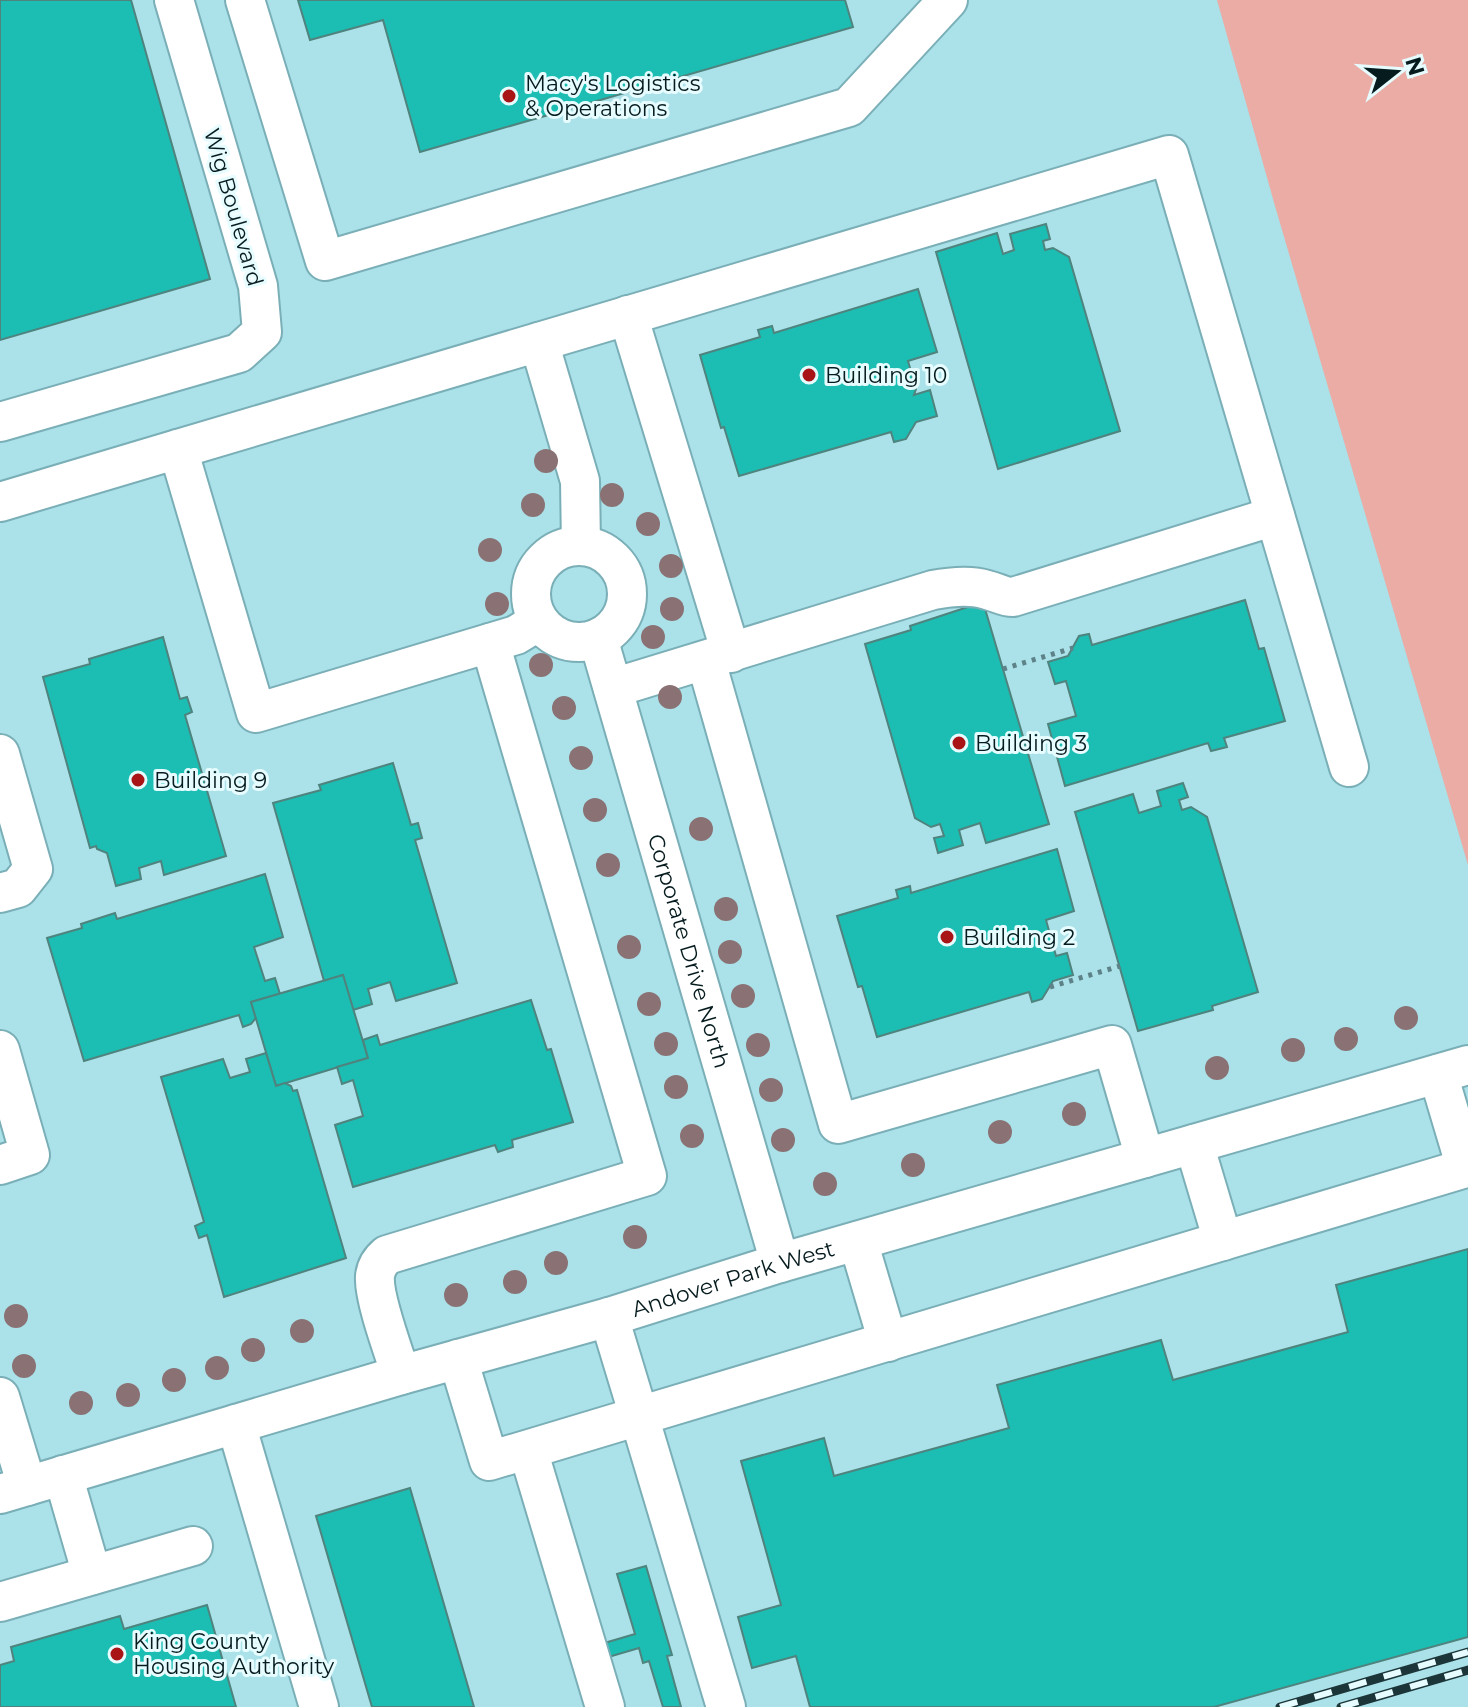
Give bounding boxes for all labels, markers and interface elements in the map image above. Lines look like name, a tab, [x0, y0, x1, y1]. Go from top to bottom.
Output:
north arrow	[1356, 32, 1436, 112]
text: N	[1399, 54, 1430, 79]
place label: Macy's Logistics & Operations	[525, 70, 701, 122]
marker: Macy's Logistics & Operations	[500, 87, 518, 105]
street label: Wig Boulevard	[198, 125, 269, 289]
place label: Building 10	[825, 362, 947, 389]
marker: Building 10	[800, 366, 818, 384]
place label: Building 3	[975, 730, 1087, 757]
marker: Building 3	[950, 734, 968, 752]
place label: Building 9	[154, 767, 267, 794]
marker: Building 9	[129, 771, 147, 789]
street label: Corporate Drive North	[642, 831, 736, 1072]
place label: Building 2	[963, 924, 1075, 951]
marker: Building 2	[938, 928, 956, 946]
street label: Andover Park West	[628, 1235, 838, 1323]
place label: King County Housing Authority	[133, 1628, 334, 1680]
marker: King County Housing Authority	[108, 1645, 126, 1663]

